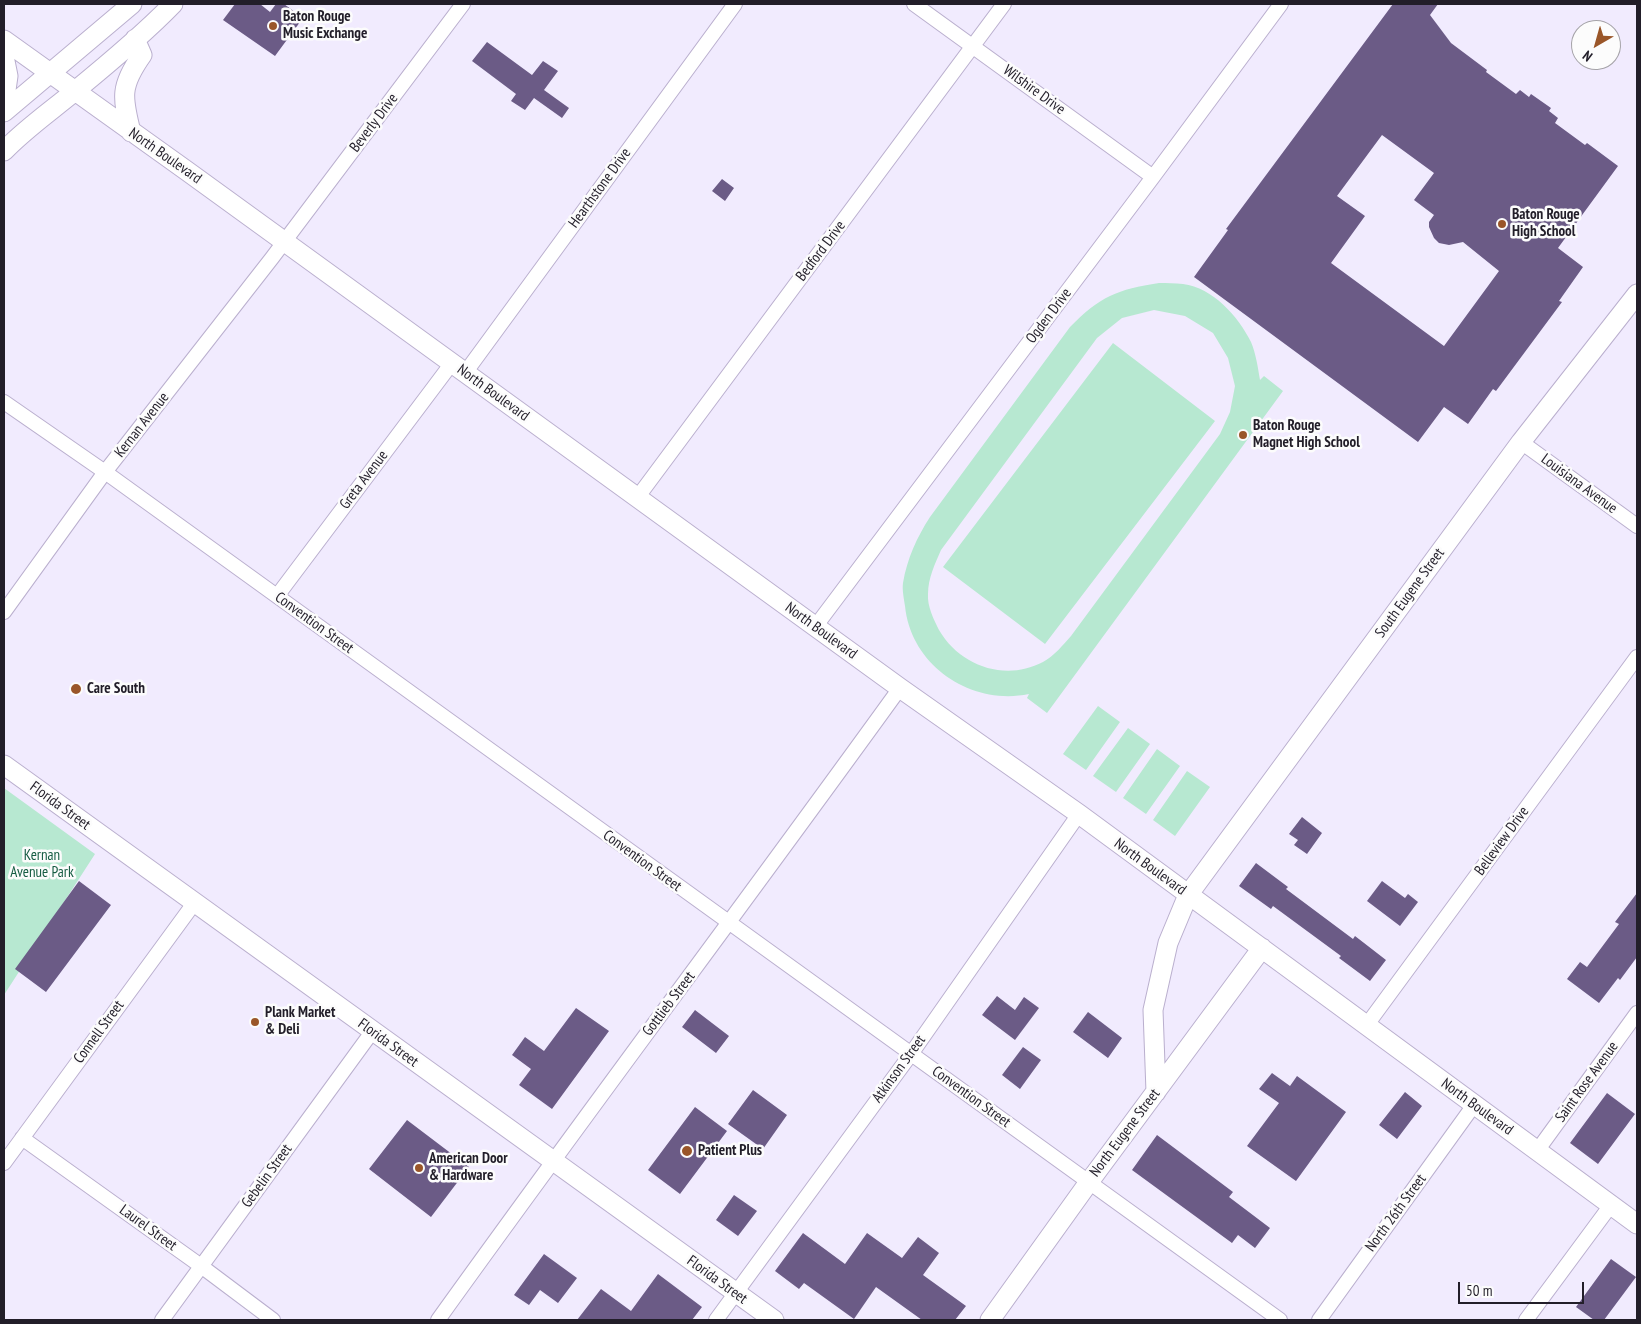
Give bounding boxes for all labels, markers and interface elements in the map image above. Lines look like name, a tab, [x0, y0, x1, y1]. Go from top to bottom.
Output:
place label: Baton Rouge Music Exchange	[283, 8, 367, 43]
marker: Baton Rouge Music Exchange	[267, 20, 279, 32]
north arrow	[1571, 20, 1621, 70]
text: N	[1579, 47, 1596, 65]
street label: Wilshire Drive	[999, 61, 1069, 119]
street label: Beverly Drive	[346, 90, 402, 156]
street label: North Boulevard	[125, 124, 205, 188]
street label: Hearthstone Drive	[565, 145, 635, 231]
place label: Baton Rouge High School	[1512, 206, 1580, 241]
street label: Bedford Drive	[792, 217, 850, 285]
marker: Baton Rouge High School	[1496, 218, 1508, 230]
street label: Ogden Drive	[1022, 285, 1076, 347]
street label: North Boulevard	[453, 361, 533, 425]
street label: Kernan Avenue	[111, 389, 173, 461]
place label: Baton Rouge Magnet High School	[1253, 417, 1360, 452]
marker: Baton Rouge Magnet High School	[1237, 429, 1249, 441]
street label: Greta Avenue	[336, 447, 392, 513]
street label: Louisiana Avenue	[1537, 450, 1621, 518]
street label: South Eugene Street	[1372, 545, 1448, 641]
street label: Convention Street	[271, 588, 357, 658]
street label: North Boulevard	[781, 599, 861, 663]
place label: Care South	[87, 680, 145, 698]
marker: Care South	[69, 682, 83, 696]
street label: Florida Street	[26, 778, 94, 834]
street label: Belleview Drive	[1471, 803, 1533, 879]
street label: Convention Street	[599, 826, 685, 896]
street label: North Boulevard	[1110, 835, 1190, 899]
park label: Kernan Avenue Park	[10, 847, 74, 882]
street label: Gottlieb Street	[639, 968, 699, 1040]
street label: Connell Street	[70, 997, 128, 1067]
place label: Plank Market & Deli	[265, 1004, 335, 1039]
street label: Florida Street	[354, 1015, 422, 1071]
marker: Plank Market & Deli	[249, 1016, 261, 1028]
street label: Atkinson Street	[868, 1032, 930, 1106]
street label: Saint Rose Avenue	[1552, 1038, 1622, 1126]
street label: Convention Street	[928, 1062, 1014, 1132]
street label: North Boulevard	[1437, 1075, 1517, 1139]
street label: North Eugene Street	[1086, 1085, 1164, 1181]
street label: Gebelin Street	[238, 1141, 296, 1211]
place label: Patient Plus	[698, 1142, 762, 1160]
marker: Patient Plus	[680, 1144, 694, 1158]
place label: American Door & Hardware	[429, 1150, 508, 1185]
marker: American Door & Hardware	[413, 1162, 425, 1174]
street label: North 26th Street	[1362, 1171, 1430, 1255]
street label: Laurel Street	[116, 1201, 180, 1255]
street label: Florida Street	[683, 1252, 751, 1308]
scale bar	[1461, 1272, 1587, 1304]
text: 50 m	[1466, 1281, 1492, 1300]

